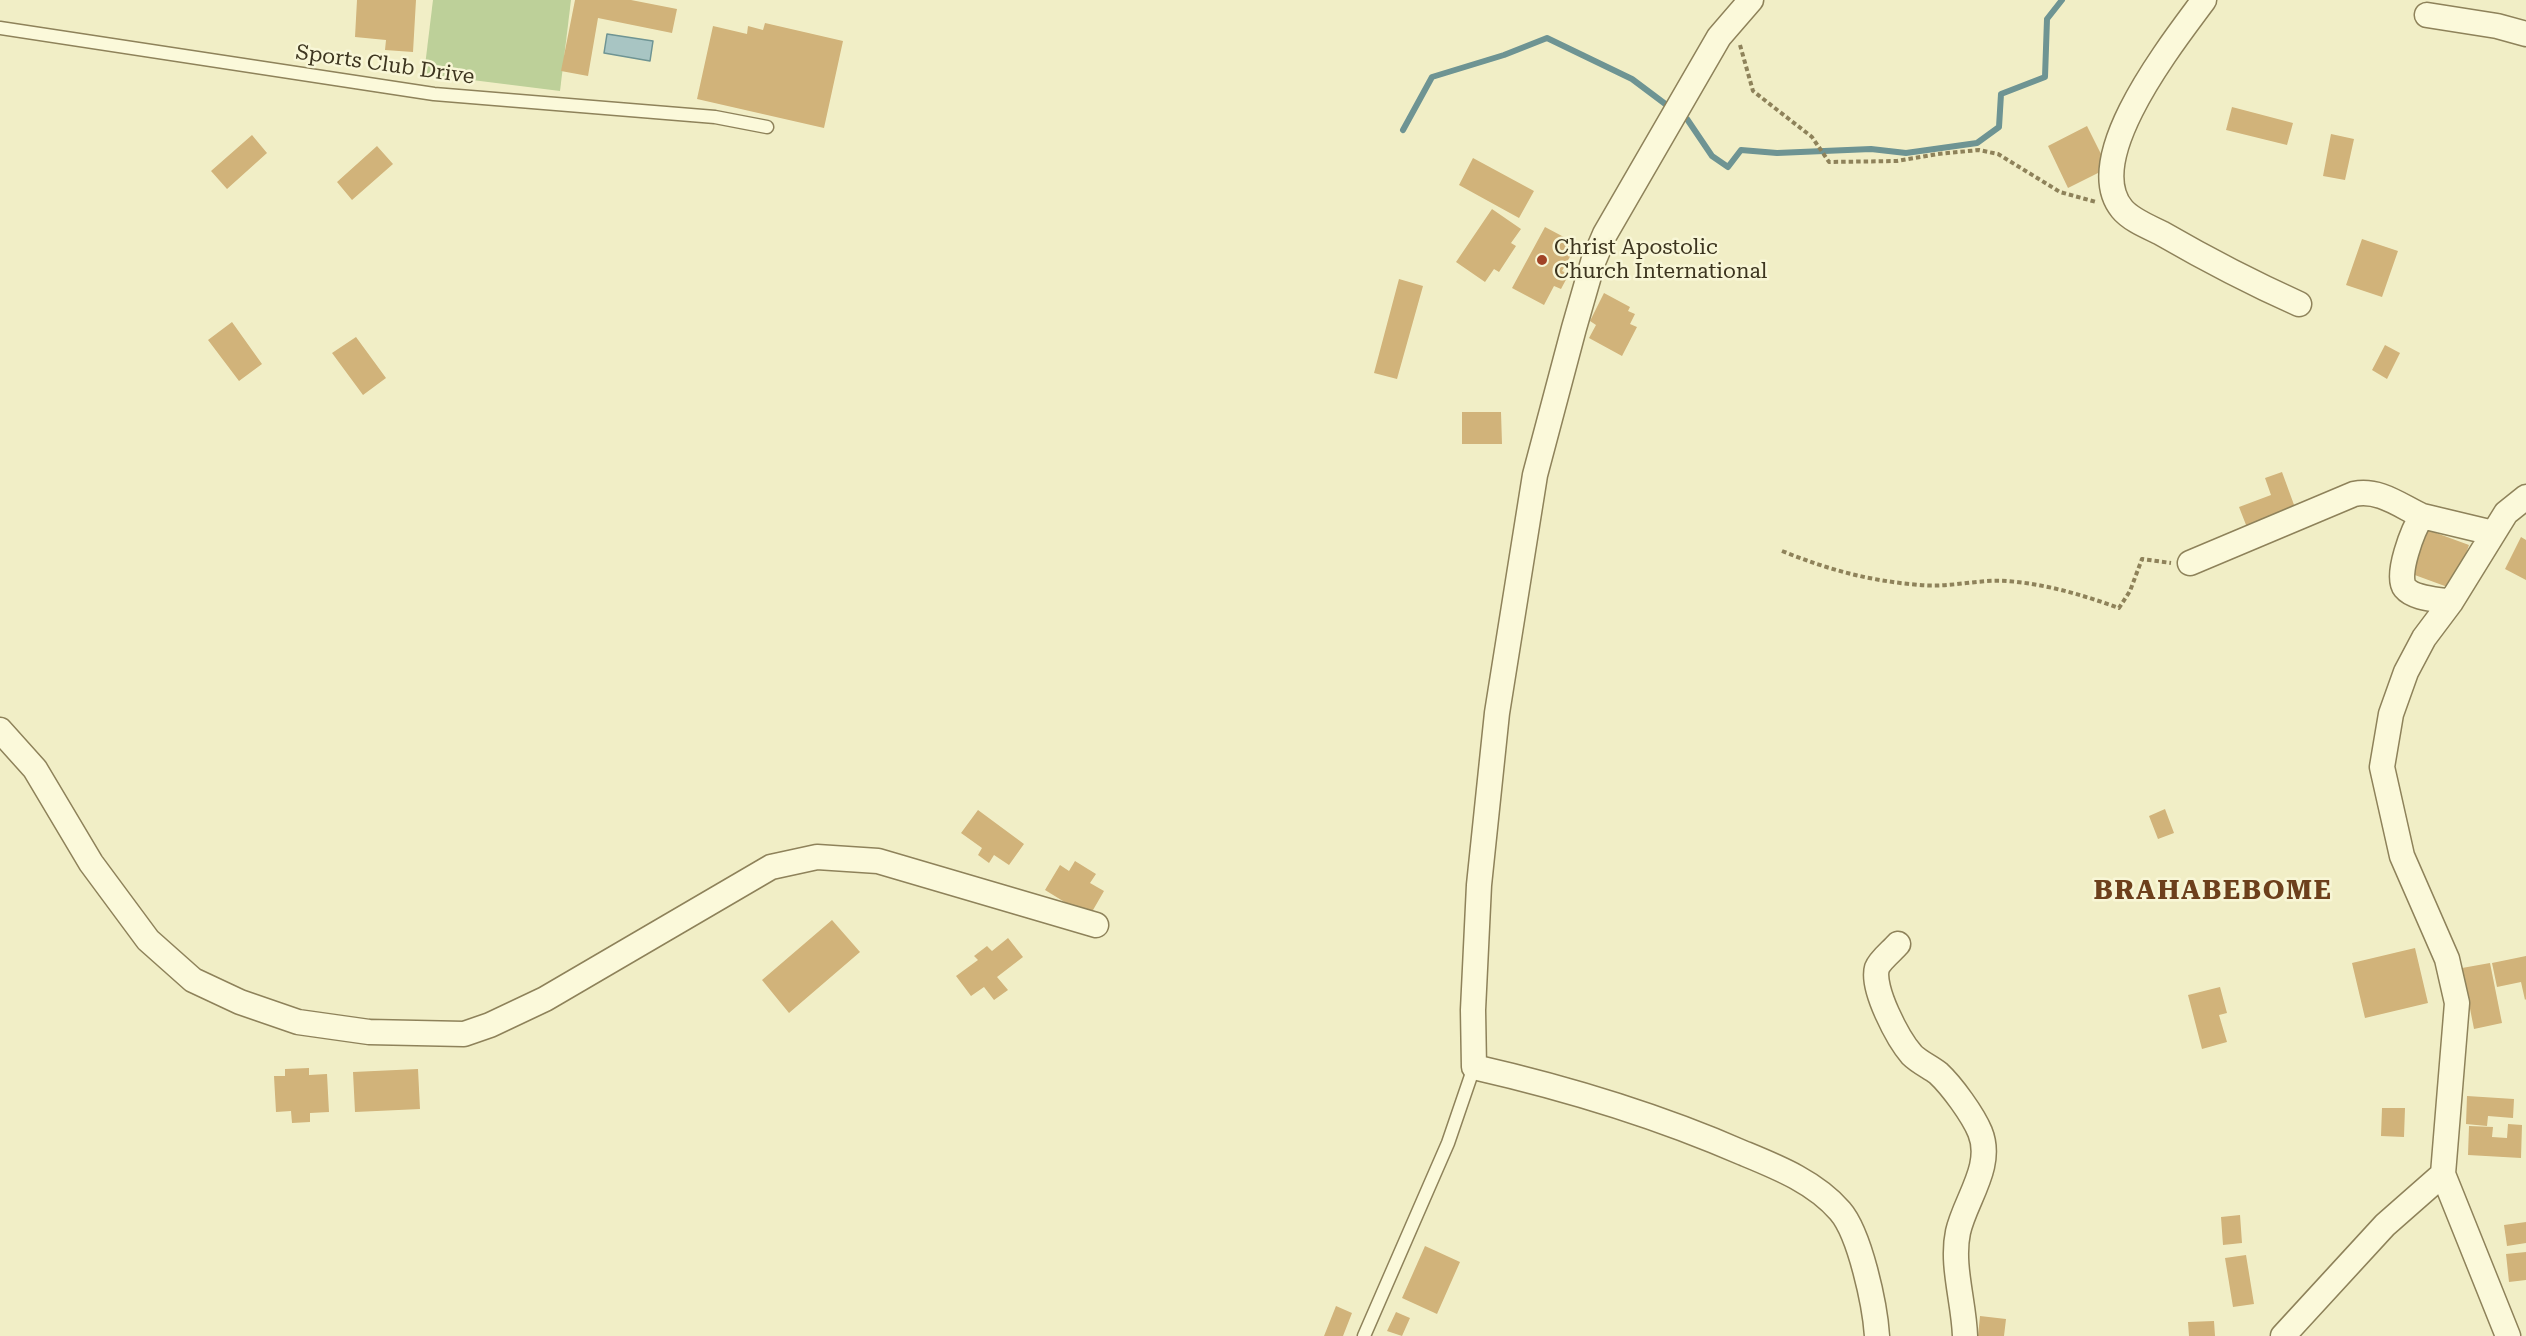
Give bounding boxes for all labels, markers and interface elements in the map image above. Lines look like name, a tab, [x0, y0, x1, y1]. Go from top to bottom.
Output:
street label: Sports Club Drive	[294, 40, 476, 90]
place label: Christ Apostolic Church International	[1554, 235, 1767, 285]
marker: Christ Apostolic Church International	[1535, 253, 1549, 267]
district label: BRAHABEBOME	[2093, 875, 2333, 907]

